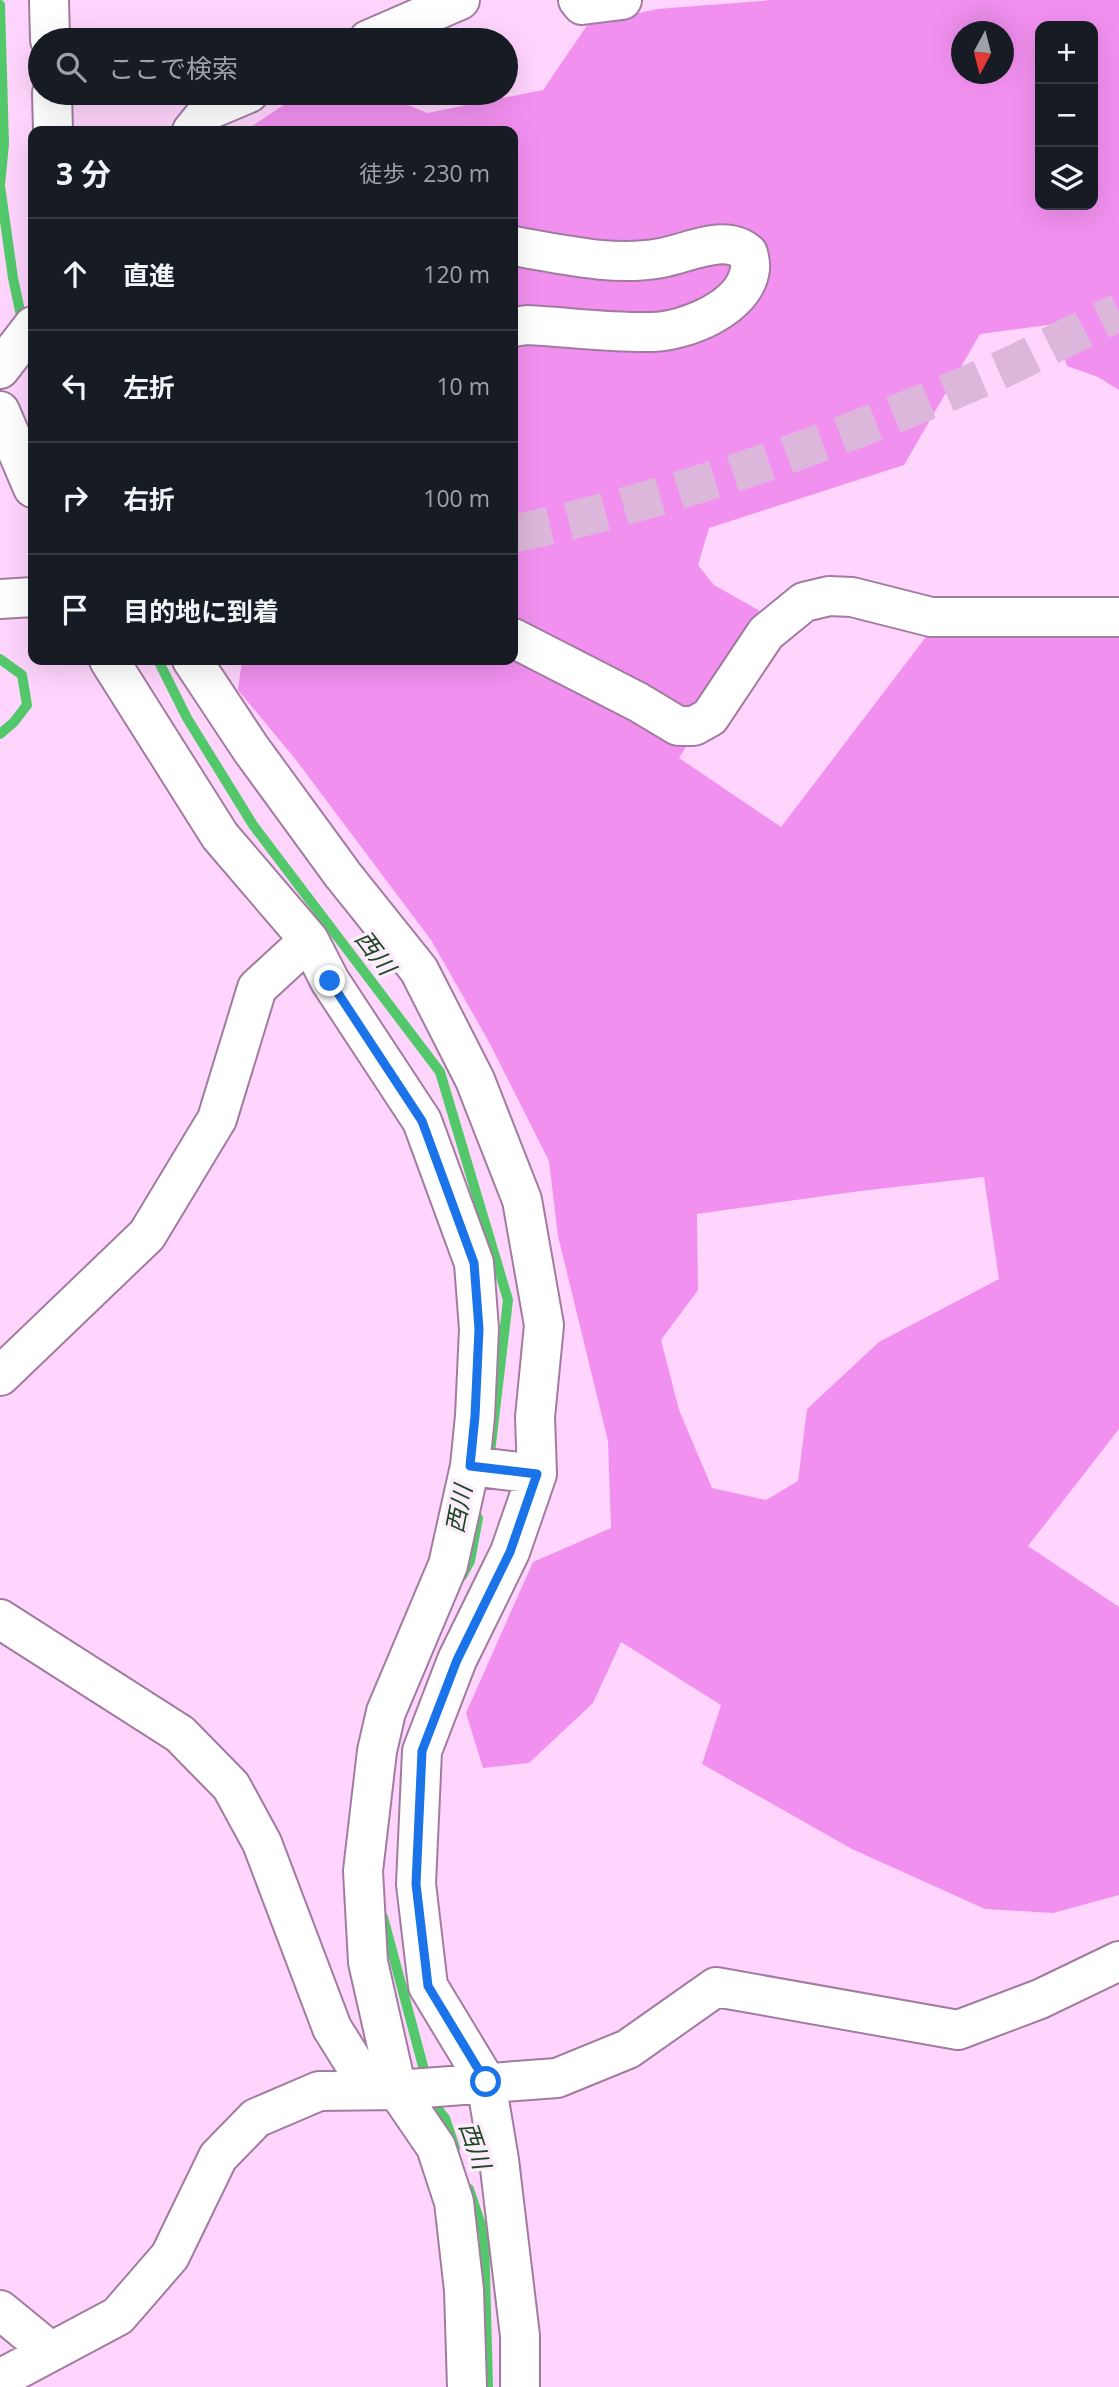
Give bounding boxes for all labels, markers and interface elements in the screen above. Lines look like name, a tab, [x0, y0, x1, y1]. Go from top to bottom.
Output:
north arrow	[951, 21, 1014, 84]
map controls	[1035, 21, 1098, 210]
button: +	[1035, 21, 1098, 84]
search box	[28, 28, 518, 105]
icon: search	[52, 48, 90, 86]
text: ここで検索	[108, 50, 238, 86]
button: −	[1035, 84, 1098, 147]
button: layers	[1035, 147, 1098, 210]
text: 3 分	[56, 153, 111, 194]
text: 徒歩 · 230 m	[359, 157, 490, 189]
icon: ahead	[56, 255, 94, 293]
text: 直進	[123, 257, 175, 293]
text: 120 m	[423, 258, 490, 290]
icon: left	[56, 367, 94, 405]
text: 左折	[123, 369, 175, 405]
text: 10 m	[436, 370, 490, 402]
icon: right	[56, 479, 94, 517]
text: 右折	[123, 481, 175, 517]
text: 100 m	[423, 482, 490, 514]
icon: arrive	[56, 591, 94, 629]
text: 目的地に到着	[123, 593, 279, 629]
water label: 西川	[348, 923, 405, 983]
route end	[314, 965, 345, 996]
water label: 西川	[437, 1479, 479, 1536]
route start	[470, 2066, 501, 2097]
water label: 西川	[453, 2117, 500, 2176]

